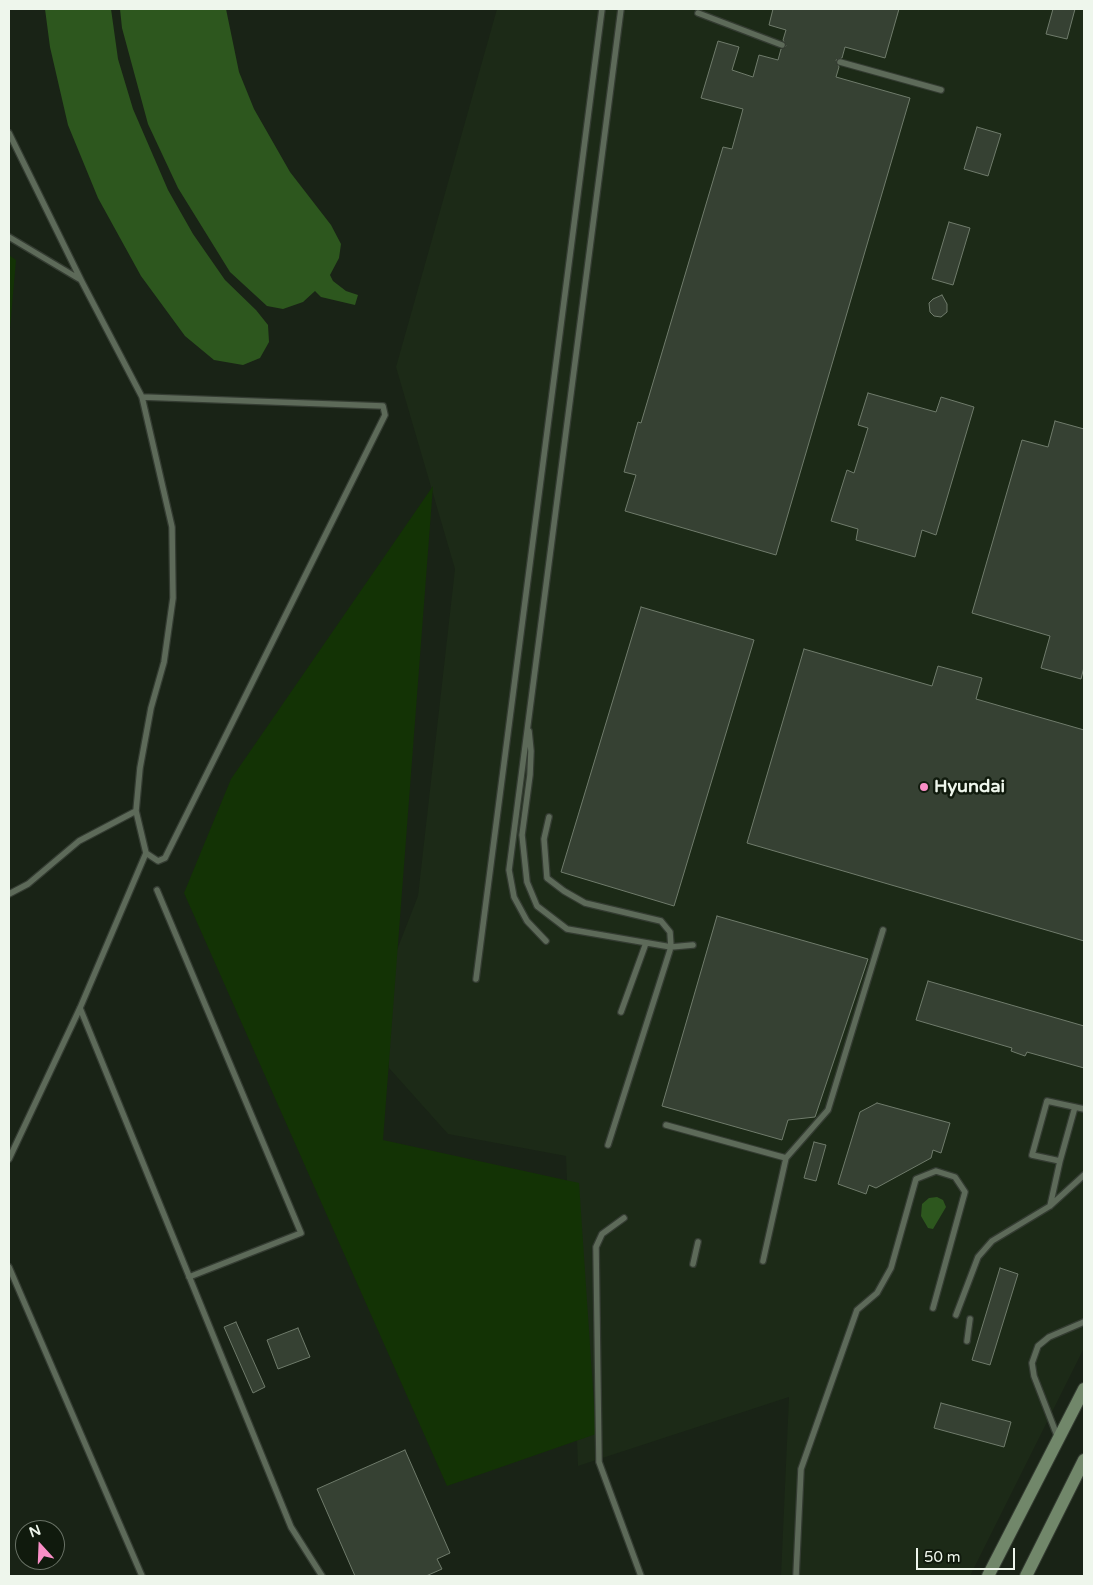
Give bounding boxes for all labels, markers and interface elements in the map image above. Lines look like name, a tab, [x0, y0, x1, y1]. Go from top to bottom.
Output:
place label: Hyundai	[934, 776, 1005, 798]
marker: Hyundai	[918, 781, 930, 793]
north arrow	[15, 1520, 65, 1570]
text: N	[27, 1521, 43, 1541]
scale bar	[918, 1538, 1017, 1570]
text: 50 m	[924, 1548, 961, 1566]

